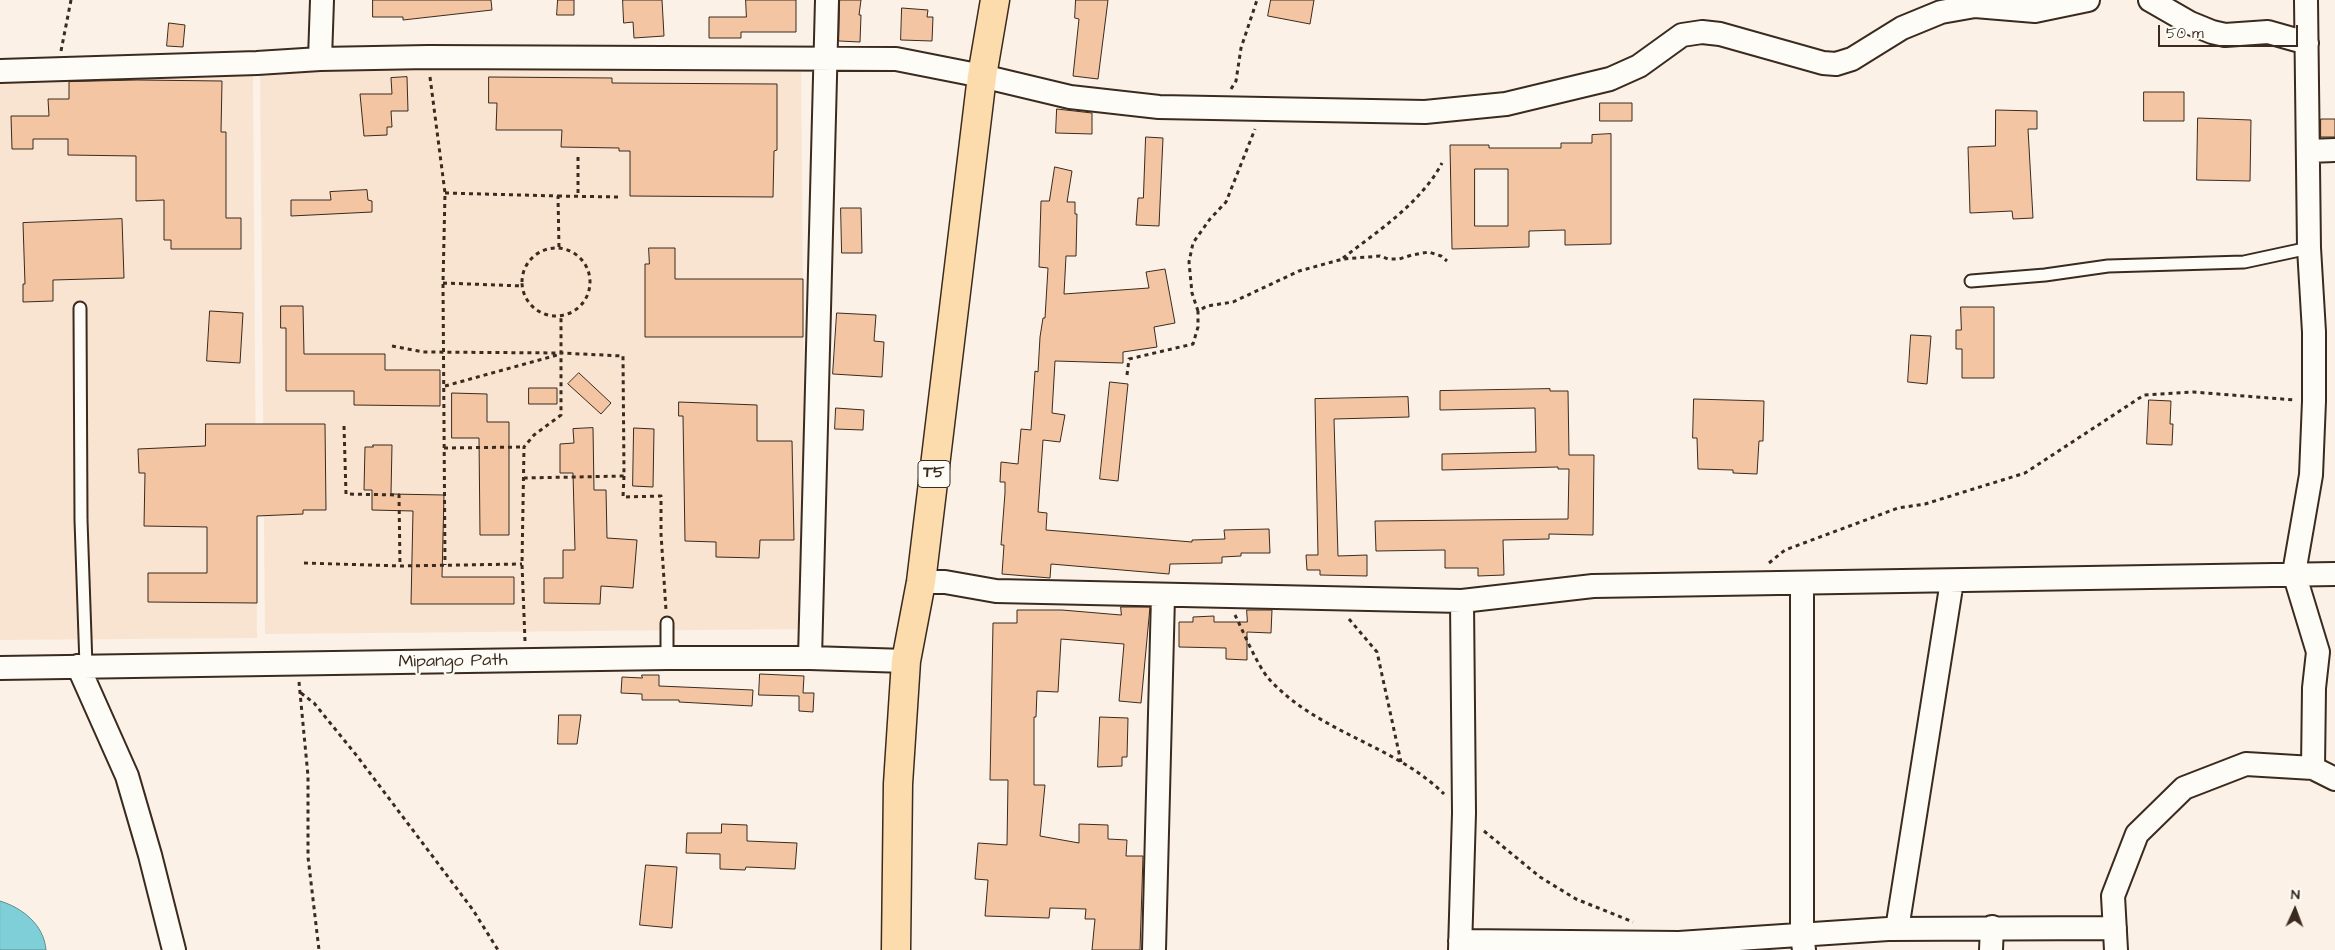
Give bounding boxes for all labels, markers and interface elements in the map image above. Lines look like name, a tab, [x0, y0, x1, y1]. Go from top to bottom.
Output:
scale bar	[2160, 15, 2300, 47]
text: 50 m	[2166, 23, 2204, 44]
road number: T5	[918, 460, 950, 488]
street label: Mipango Path	[398, 650, 508, 674]
north arrow	[2270, 885, 2320, 935]
text: N	[2291, 885, 2300, 905]

